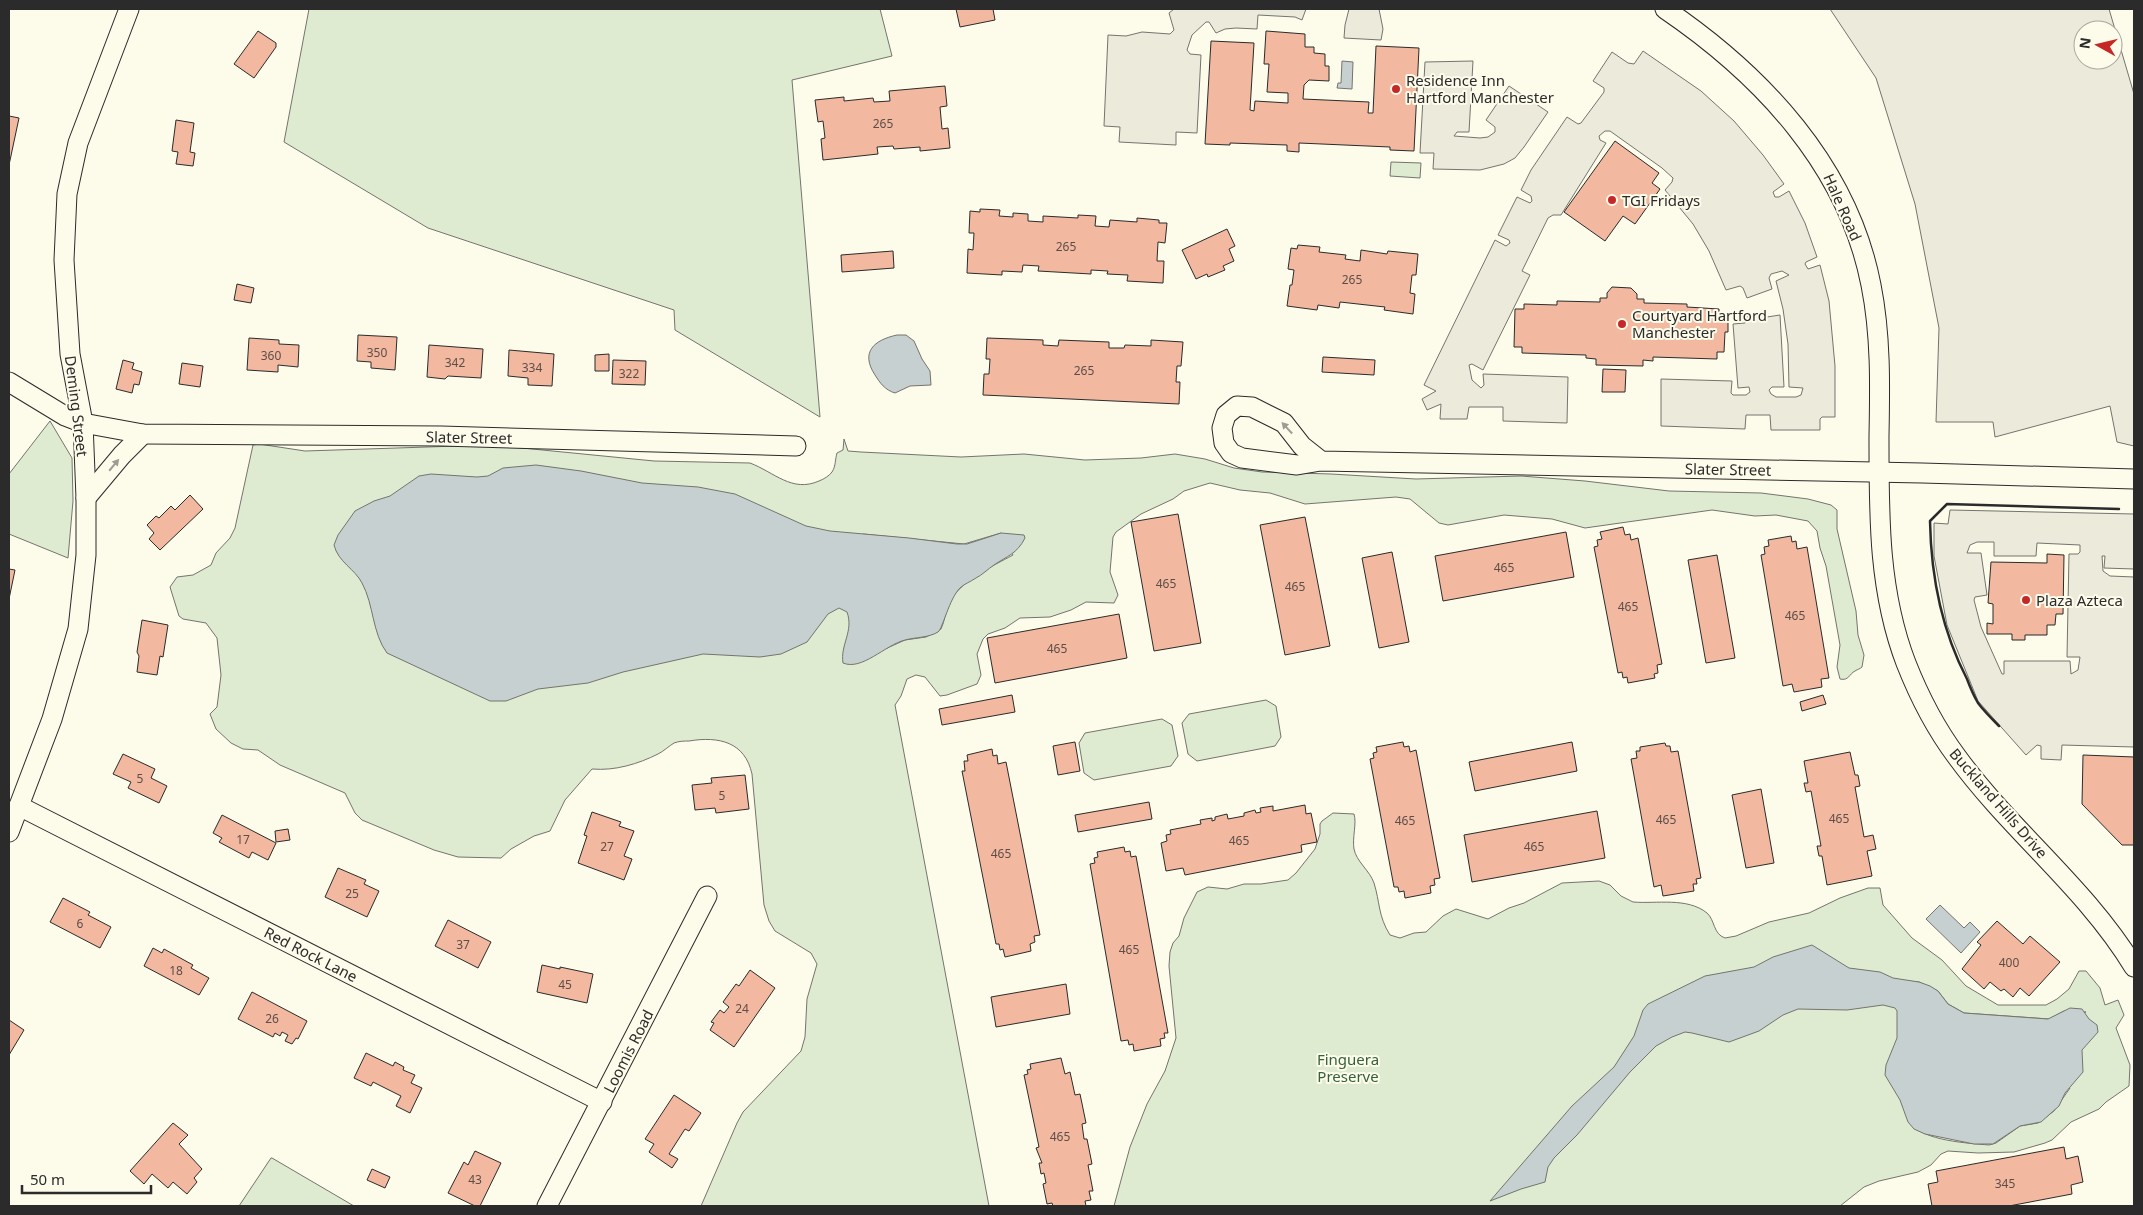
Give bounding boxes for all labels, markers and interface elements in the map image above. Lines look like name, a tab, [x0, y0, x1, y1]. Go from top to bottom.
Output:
north arrow	[2073, 20, 2123, 70]
text: N	[2074, 36, 2095, 50]
place label: Residence Inn Hartford Manchester	[1406, 70, 1554, 107]
marker: Residence Inn Hartford Manchester	[1390, 83, 1402, 95]
house number: 265	[873, 115, 893, 132]
street label: Hale Road	[1819, 170, 1867, 244]
place label: TGI Fridays	[1622, 190, 1700, 210]
marker: TGI Fridays	[1606, 194, 1618, 206]
house number: 265	[1056, 238, 1076, 255]
house number: 265	[1342, 271, 1362, 288]
place label: Courtyard Hartford Manchester	[1632, 305, 1767, 342]
marker: Courtyard Hartford Manchester	[1616, 318, 1628, 330]
house number: 350	[367, 344, 387, 361]
house number: 360	[261, 347, 281, 364]
street label: Deming Street	[61, 354, 93, 458]
house number: 342	[445, 354, 465, 371]
house number: 334	[522, 359, 542, 376]
house number: 265	[1074, 362, 1094, 379]
house number: 322	[619, 365, 639, 382]
one-way arrow	[1281, 422, 1293, 434]
street label: Slater Street	[426, 426, 513, 448]
street label: Slater Street	[1685, 458, 1772, 480]
one-way arrow	[108, 459, 119, 472]
house number: 465	[1494, 559, 1514, 576]
house number: 465	[1156, 575, 1176, 592]
house number: 465	[1285, 578, 1305, 595]
place label: Plaza Azteca	[2036, 590, 2123, 610]
marker: Plaza Azteca	[2020, 594, 2032, 606]
house number: 465	[1618, 598, 1638, 615]
house number: 465	[1785, 607, 1805, 624]
house number: 465	[1047, 640, 1067, 657]
street label: Buckland Hills Drive	[1946, 744, 2052, 862]
house number: 5	[137, 770, 144, 787]
house number: 5	[719, 787, 726, 804]
house number: 465	[1829, 810, 1849, 827]
house number: 465	[1656, 811, 1676, 828]
house number: 465	[1395, 812, 1415, 829]
house number: 17	[236, 831, 250, 848]
house number: 465	[1229, 832, 1249, 849]
house number: 27	[600, 838, 614, 855]
house number: 465	[1524, 838, 1544, 855]
house number: 465	[991, 845, 1011, 862]
house number: 25	[345, 885, 359, 902]
house number: 6	[77, 915, 84, 932]
street label: Red Rock Lane	[261, 922, 361, 986]
house number: 37	[456, 936, 470, 953]
house number: 465	[1119, 941, 1139, 958]
house number: 400	[1999, 954, 2019, 971]
house number: 18	[169, 962, 183, 979]
house number: 45	[558, 976, 572, 993]
house number: 24	[735, 1000, 749, 1017]
street label: Loomis Road	[598, 1006, 658, 1096]
house number: 26	[265, 1010, 279, 1027]
park label: Finguera Preserve	[1317, 1049, 1379, 1086]
house number: 465	[1050, 1128, 1070, 1145]
scale bar	[22, 1162, 151, 1194]
text: 50 m	[30, 1169, 65, 1189]
house number: 43	[468, 1171, 482, 1188]
house number: 345	[1995, 1175, 2015, 1192]

